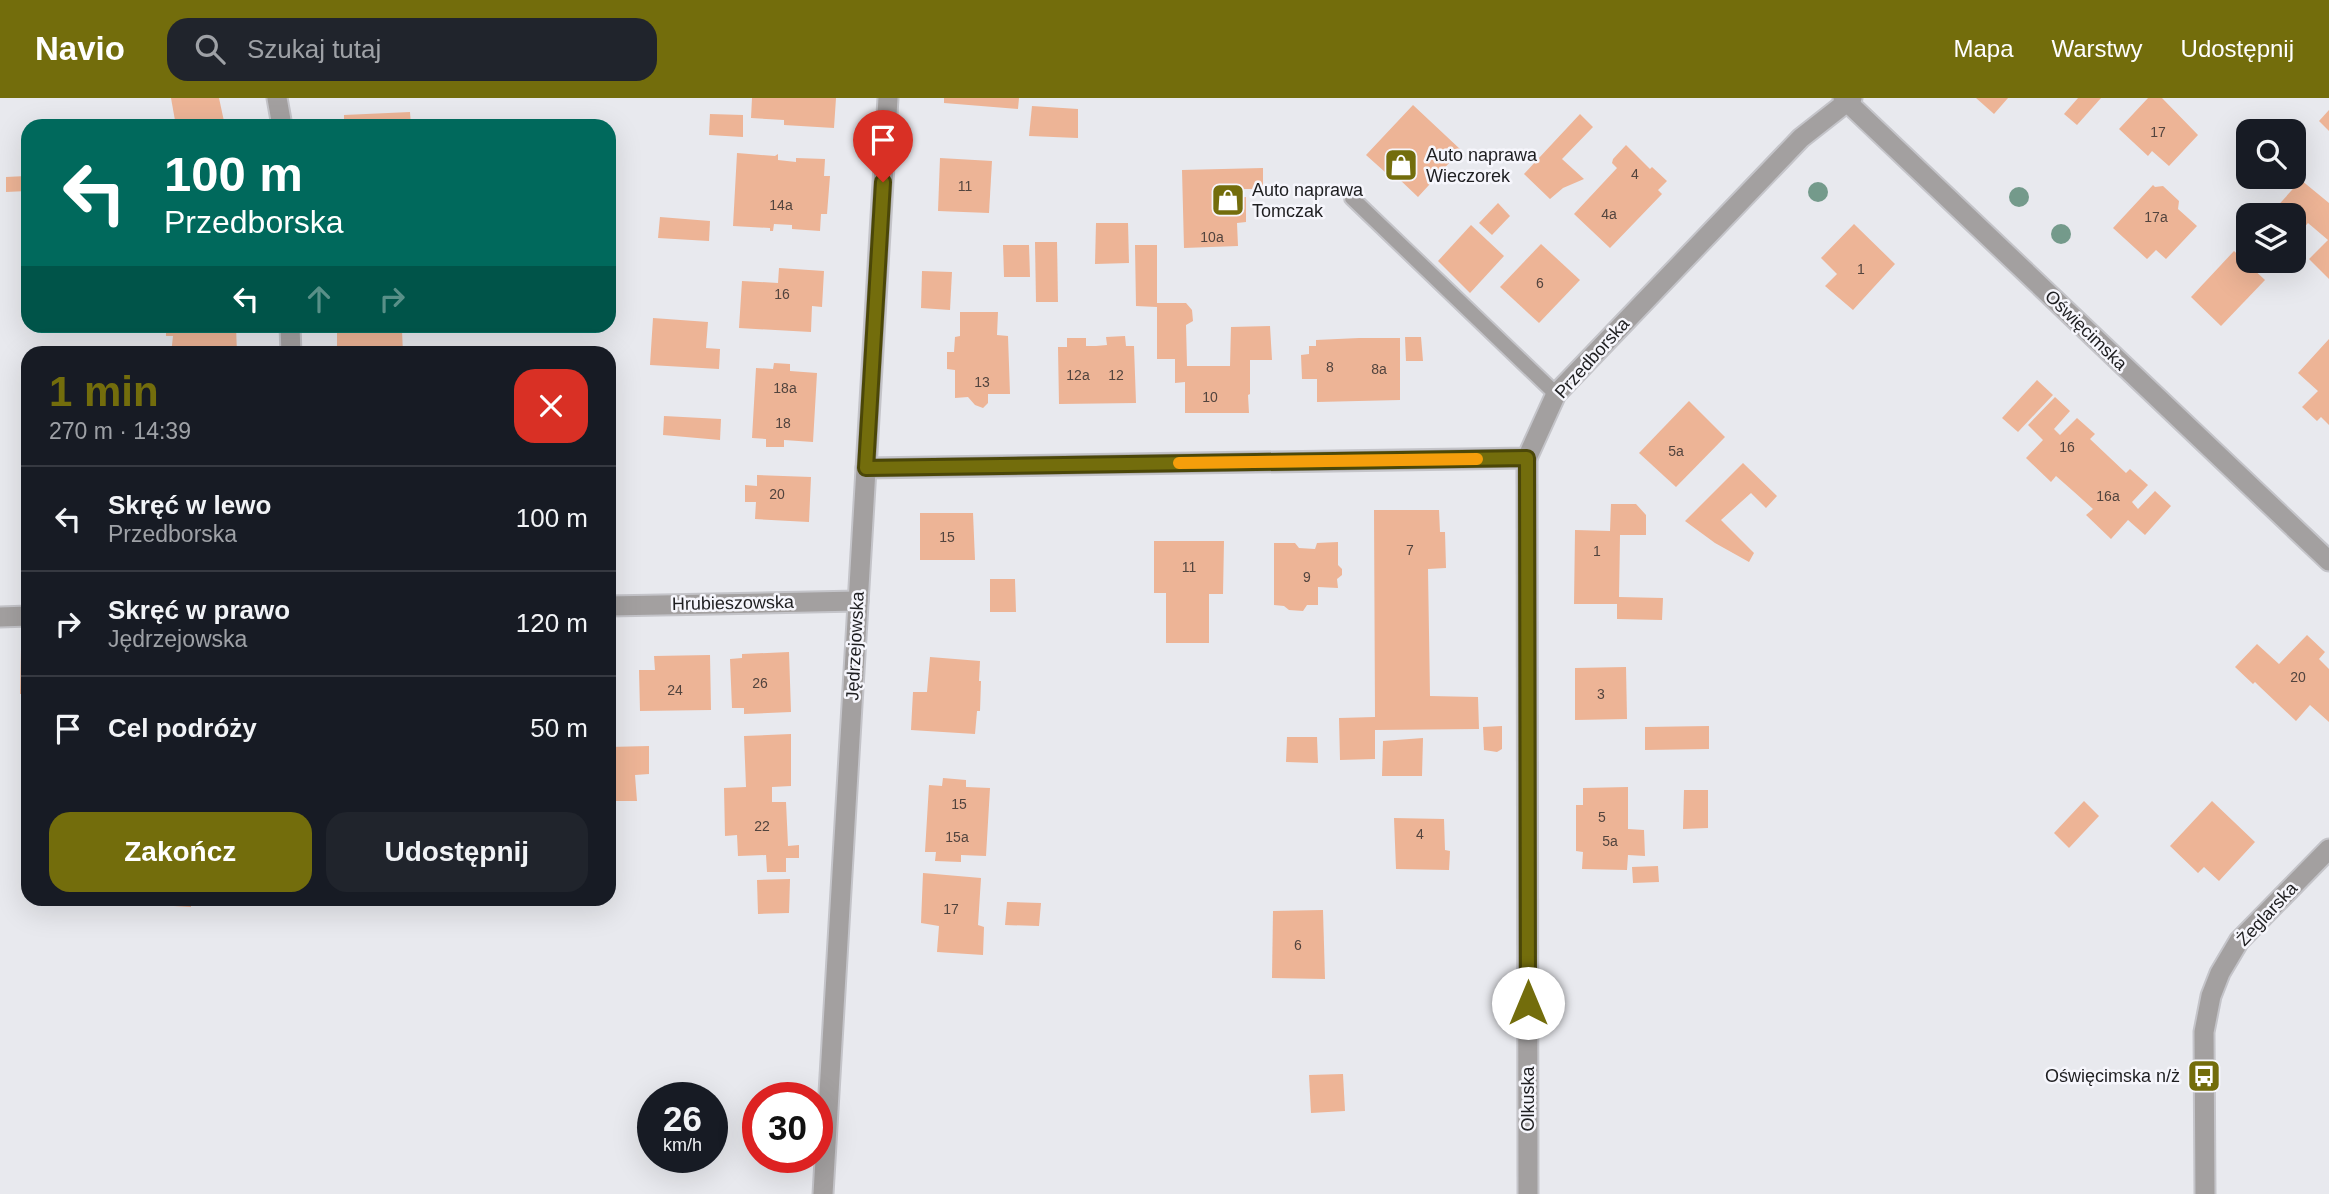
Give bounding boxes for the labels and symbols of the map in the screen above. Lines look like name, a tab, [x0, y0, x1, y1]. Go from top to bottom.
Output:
pin	[853, 110, 913, 182]
house number: 17	[2150, 124, 2166, 140]
place label: Auto naprawa Wieczorek	[1426, 145, 1538, 186]
shop icon: Auto naprawa Wieczorek	[1382, 146, 1420, 184]
house number: 4	[1631, 166, 1639, 182]
house number: 11	[958, 178, 972, 194]
place label: Auto naprawa Tomczak	[1252, 180, 1364, 221]
shop icon: Auto naprawa Tomczak	[1209, 181, 1247, 219]
house number: 14a	[769, 197, 793, 213]
house number: 4a	[1601, 206, 1617, 222]
house number: 17a	[2144, 209, 2168, 225]
house number: 10a	[1200, 229, 1224, 245]
house number: 1	[1857, 261, 1865, 277]
house number: 6	[1536, 275, 1544, 291]
house number: 16	[774, 286, 790, 302]
street label: Oświęcimska	[2041, 286, 2132, 375]
street label: Przedborska	[1551, 313, 1634, 402]
house number: 8	[1326, 359, 1334, 375]
house number: 8a	[1371, 361, 1387, 377]
house number: 12a	[1066, 367, 1090, 383]
house number: 12	[1108, 367, 1124, 383]
house number: 13	[974, 374, 990, 390]
house number: 18a	[773, 380, 797, 396]
house number: 10	[1202, 389, 1218, 405]
house number: 18	[775, 415, 791, 431]
house number: 16	[2059, 439, 2075, 455]
house number: 5a	[1668, 443, 1684, 459]
house number: 20	[769, 486, 785, 502]
house number: 16a	[2096, 488, 2120, 504]
house number: 15	[939, 529, 955, 545]
house number: 7	[1406, 542, 1414, 558]
house number: 1	[1593, 543, 1601, 559]
house number: 11	[1182, 559, 1196, 575]
house number: 9	[1303, 569, 1311, 585]
street label: Jędrzejowska	[842, 590, 868, 701]
street label: Hrubieszowska	[672, 592, 795, 614]
house number: 20	[2290, 669, 2306, 685]
house number: 26	[752, 675, 768, 691]
house number: 24	[667, 682, 683, 698]
house number: 3	[1597, 686, 1605, 702]
house number: 15	[951, 796, 967, 812]
house number: 5	[1598, 809, 1606, 825]
house number: 22	[754, 818, 770, 834]
house number: 4	[1416, 826, 1424, 842]
house number: 15a	[945, 829, 969, 845]
house number: 5a	[1602, 833, 1618, 849]
street label: Żeglarska	[2233, 878, 2302, 950]
house number: 17	[943, 901, 959, 917]
house number: 6	[1294, 937, 1302, 953]
position arrow	[1491, 966, 1565, 1040]
bus stop icon: Oświęcimska n/ż	[2185, 1057, 2223, 1095]
street label: Olkuska	[1518, 1066, 1538, 1132]
place label: Oświęcimska n/ż	[2045, 1066, 2180, 1086]
speed limit sign: 30	[742, 1082, 833, 1173]

